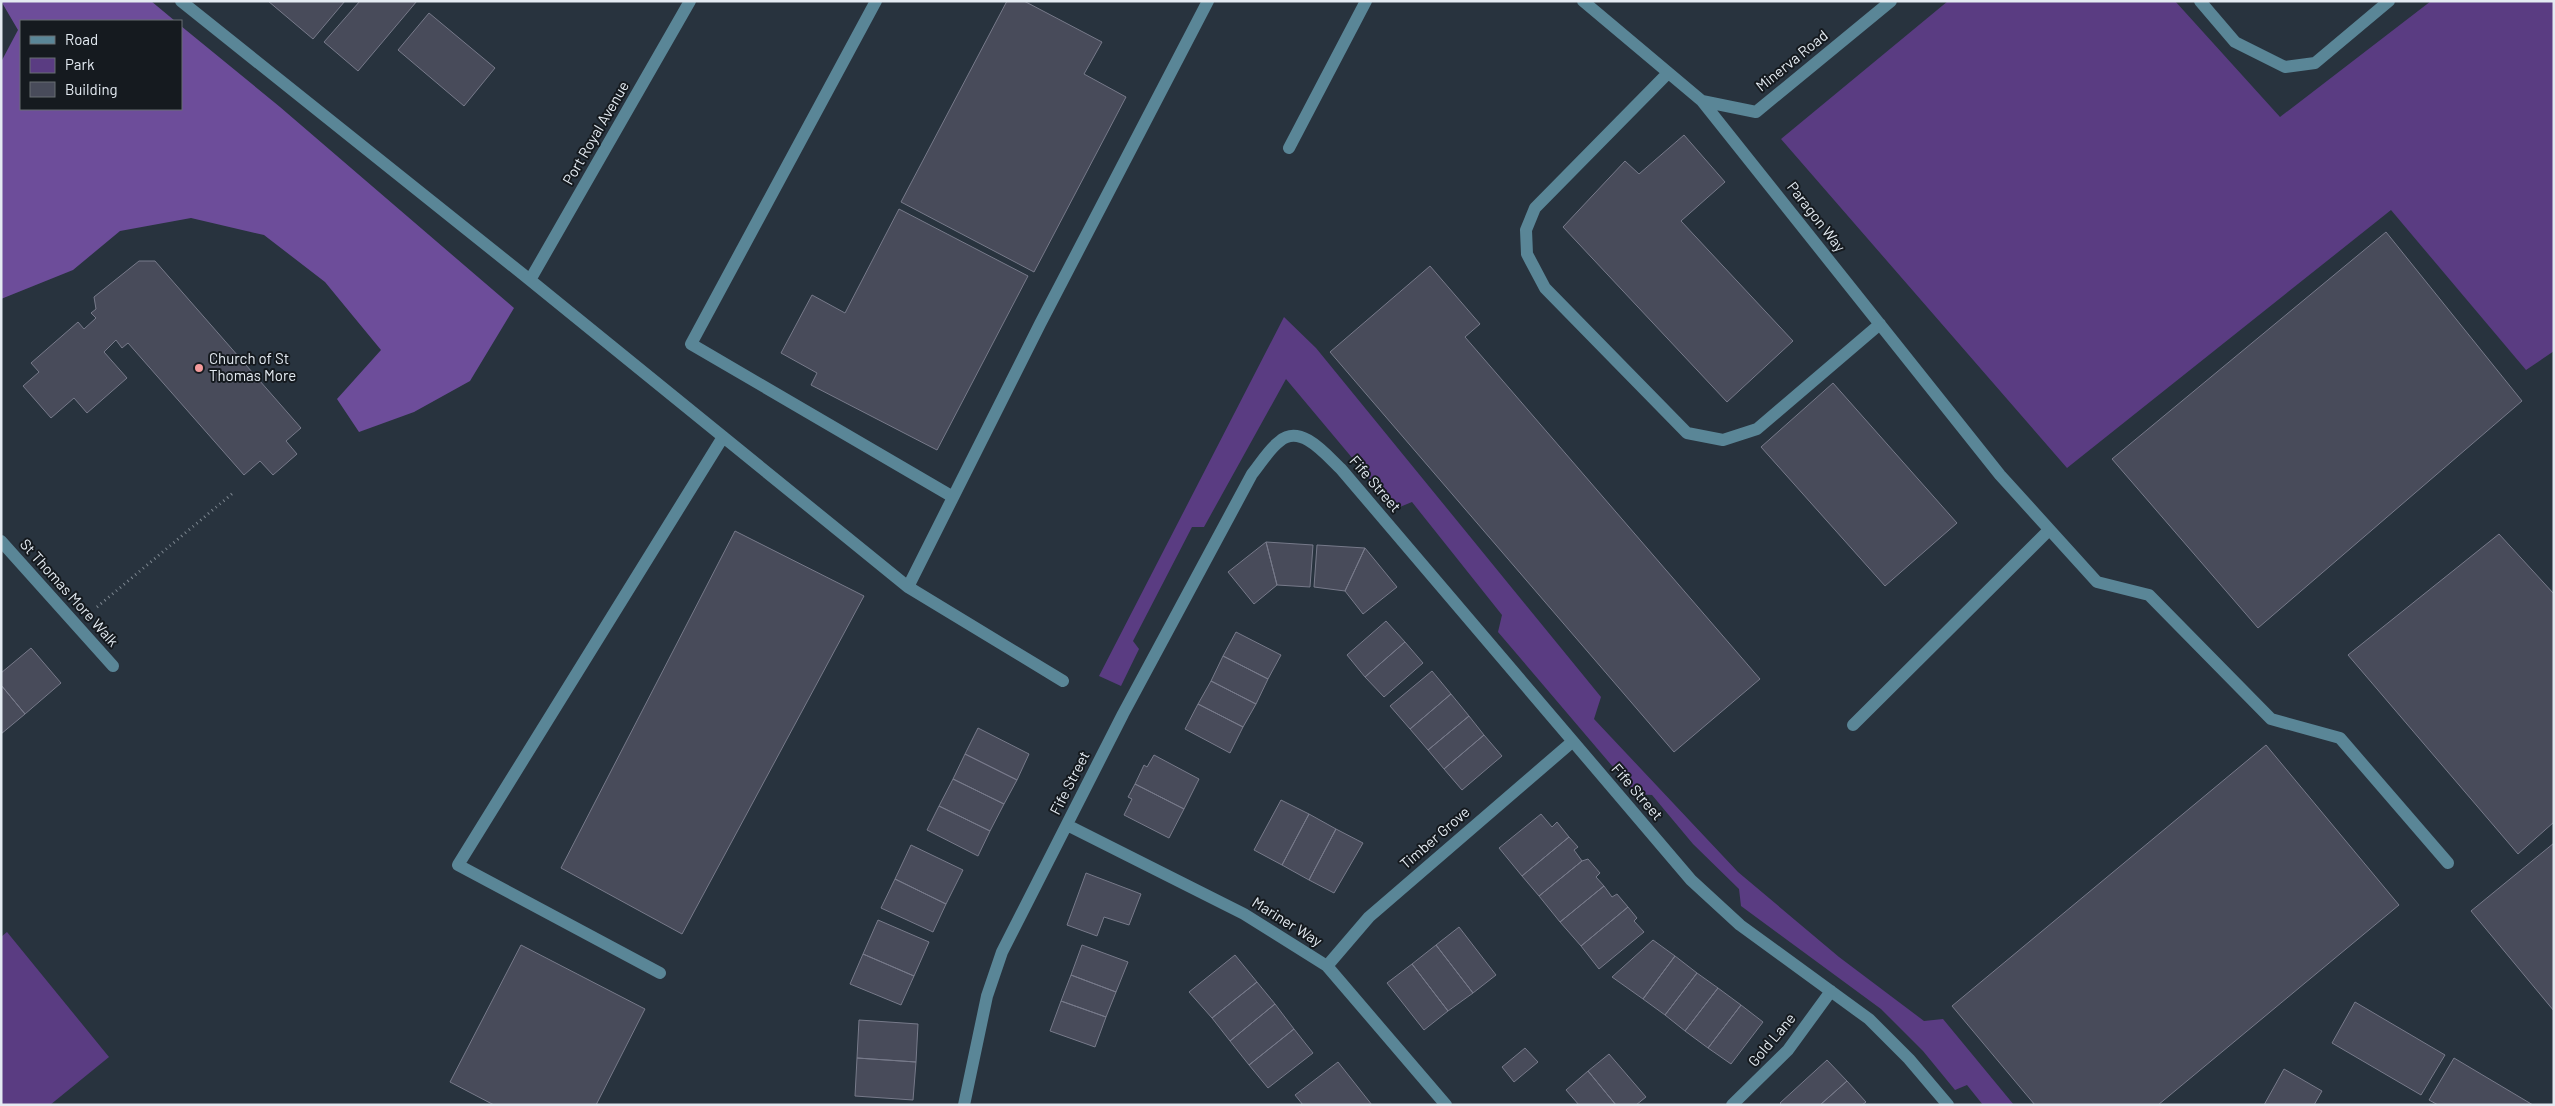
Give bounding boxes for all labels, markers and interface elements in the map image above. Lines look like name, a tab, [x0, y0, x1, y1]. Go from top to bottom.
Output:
legend	[20, 20, 182, 110]
street label: Minerva Road	[1752, 26, 1831, 95]
text: Road	[65, 30, 98, 48]
text: Park	[65, 55, 95, 73]
street label: Port Royal Avenue	[558, 78, 632, 187]
text: Building	[65, 80, 118, 98]
street label: Paragon Way	[1784, 178, 1850, 255]
place label: Church of St Thomas More	[209, 349, 296, 384]
marker: Church of St Thomas More	[193, 362, 205, 374]
street label: Fife Street	[1346, 451, 1405, 515]
street label: St Thomas More Walk	[17, 535, 123, 650]
street label: Fife Street	[1045, 748, 1093, 817]
street label: Fife Street	[1608, 759, 1667, 823]
street label: Timber Grove	[1396, 802, 1473, 872]
street label: Mariner Way	[1249, 893, 1326, 950]
street label: Gold Lane	[1744, 1009, 1799, 1070]

